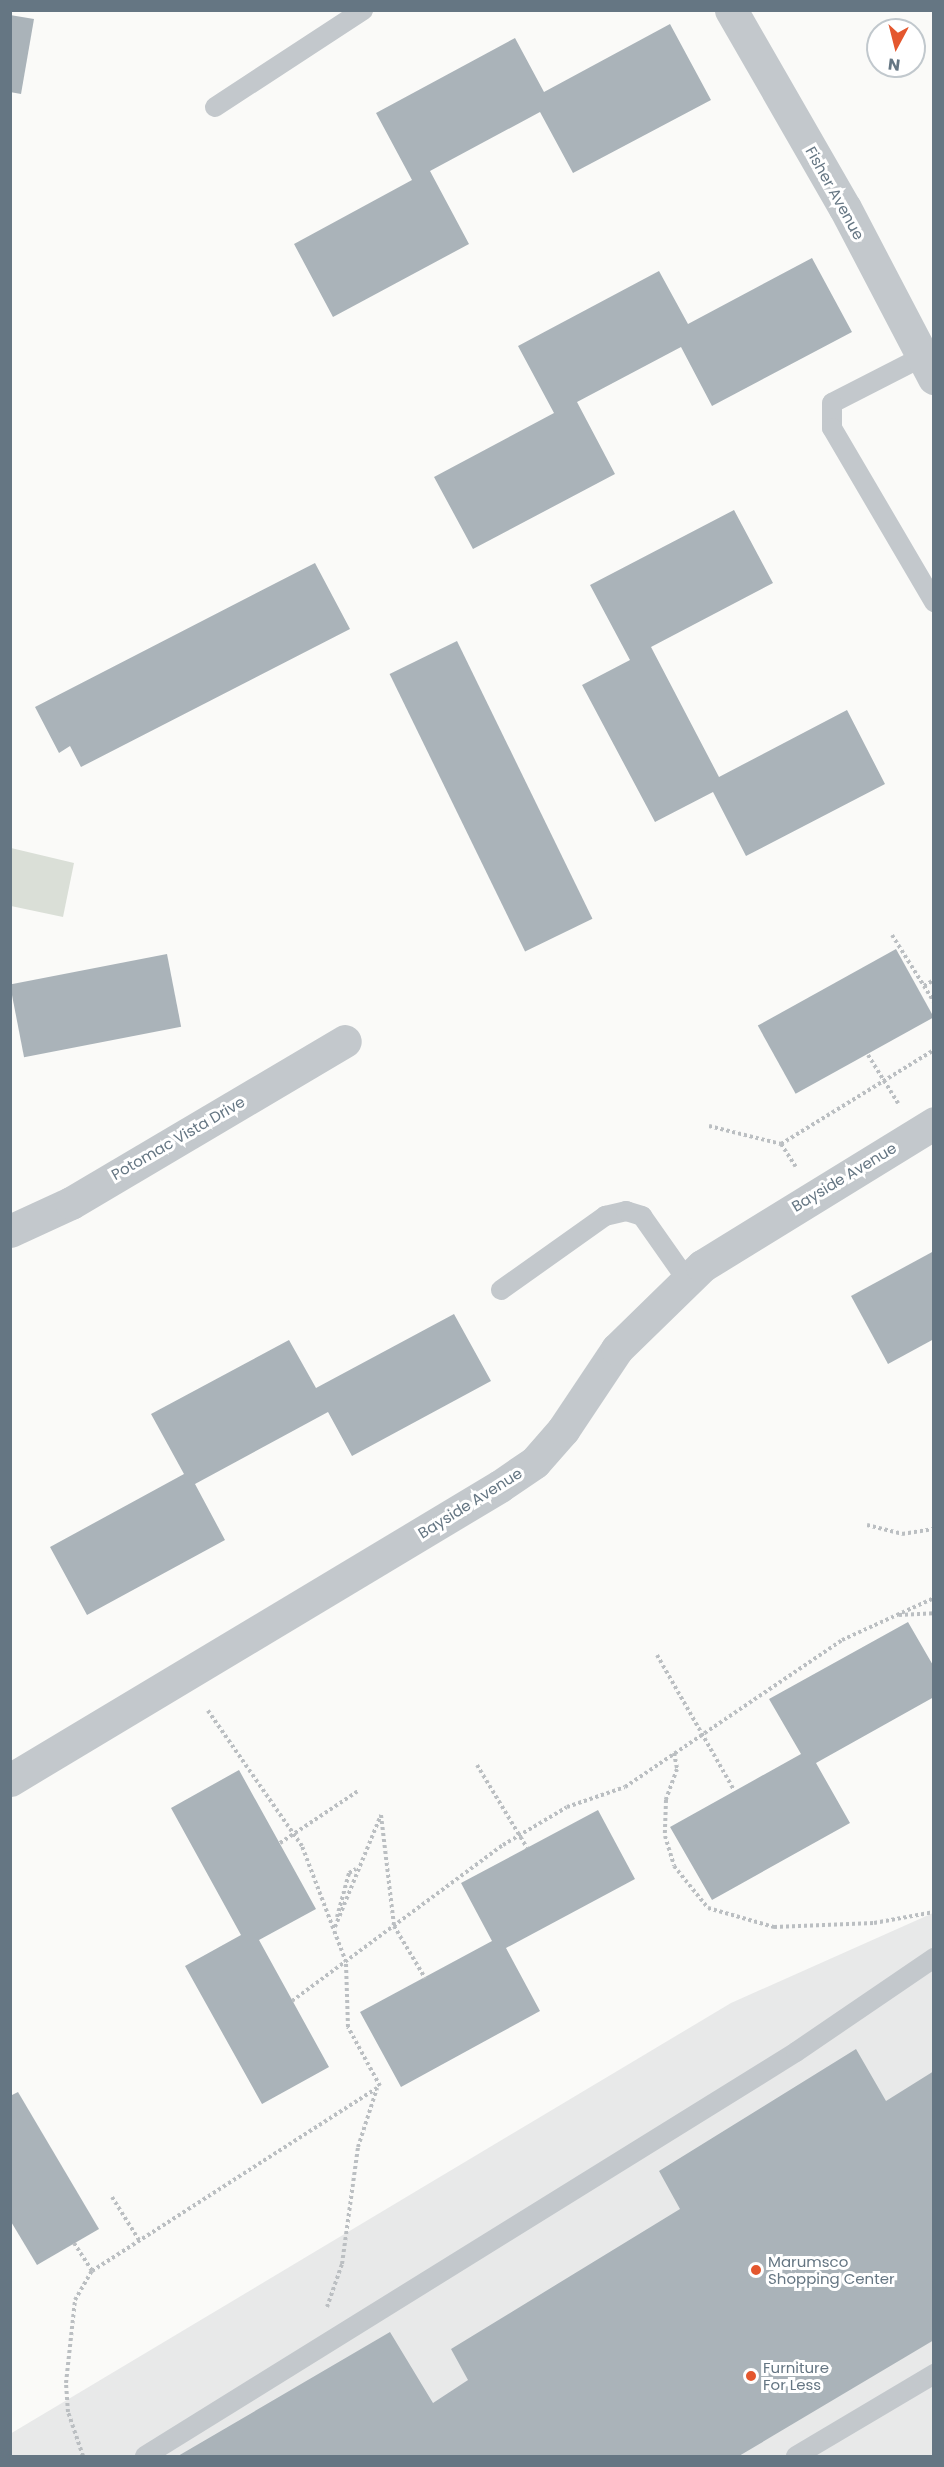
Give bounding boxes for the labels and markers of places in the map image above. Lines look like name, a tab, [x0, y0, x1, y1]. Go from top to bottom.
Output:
place label: Marumsco Shopping Center	[768, 2252, 895, 2287]
marker: Marumsco Shopping Center	[749, 2263, 763, 2277]
place label: Furniture For Less	[763, 2358, 829, 2393]
marker: Furniture For Less	[744, 2369, 758, 2383]

